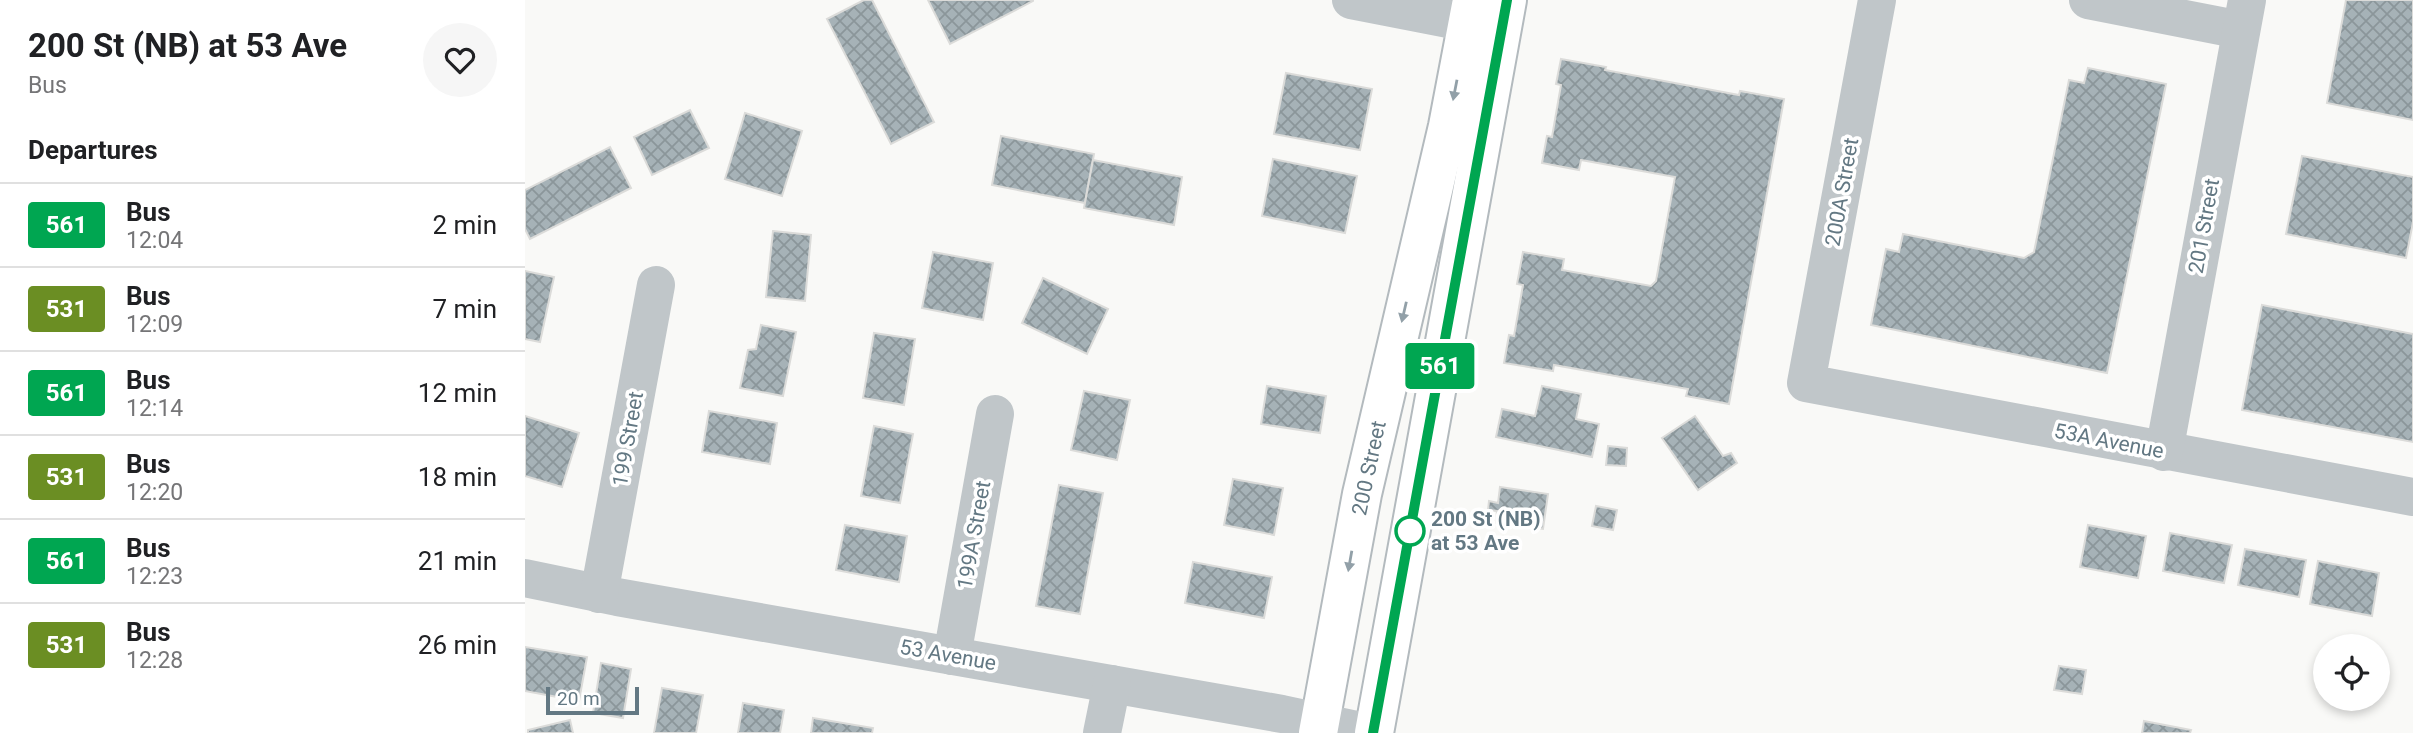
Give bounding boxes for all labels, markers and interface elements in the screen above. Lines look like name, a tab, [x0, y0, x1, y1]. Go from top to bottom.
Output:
button: heart	[423, 23, 497, 97]
text: 200 St (NB) at 53 Ave	[28, 26, 347, 65]
text: Bus	[28, 72, 67, 99]
one-way arrow	[1449, 79, 1460, 101]
text: Departures	[28, 135, 158, 165]
street label: 200A Street	[1821, 136, 1863, 248]
street label: 201 Street	[2184, 177, 2224, 275]
text: Bus	[126, 197, 171, 227]
text: 2 min	[432, 210, 497, 240]
text: 561	[46, 211, 87, 239]
text: 12:04	[126, 227, 183, 254]
text: Bus	[126, 281, 171, 311]
text: 7 min	[432, 294, 497, 324]
text: 531	[46, 295, 87, 323]
one-way arrow	[1398, 301, 1409, 323]
text: 12:09	[126, 311, 183, 338]
line badge: 561	[1400, 343, 1480, 389]
text: 561	[1419, 352, 1461, 380]
text: Bus	[126, 365, 171, 395]
text: 12 min	[418, 378, 497, 408]
text: 561	[46, 379, 87, 407]
street label: 199 Street	[608, 390, 648, 488]
text: 12:14	[126, 395, 183, 422]
street label: 200 Street	[1347, 418, 1391, 517]
street label: 53A Avenue	[2052, 419, 2166, 463]
text: Bus	[126, 449, 171, 479]
text: 18 min	[418, 462, 497, 492]
text: 531	[46, 463, 87, 491]
text: 12:20	[126, 479, 183, 506]
street label: 199A Street	[953, 479, 995, 591]
place label: 200 St (NB) at 53 Ave	[1431, 507, 1541, 555]
marker: 200 St (NB) at 53 Ave	[1395, 516, 1425, 546]
text: Bus	[126, 533, 171, 563]
text: 21 min	[418, 546, 497, 576]
text: 561	[46, 547, 87, 575]
one-way arrow	[1344, 550, 1355, 572]
text: 12:23	[126, 563, 183, 590]
text: Bus	[126, 617, 171, 647]
text: 26 min	[418, 630, 497, 660]
text: 531	[46, 631, 87, 659]
map controls	[2313, 634, 2390, 711]
button: locate	[2313, 634, 2390, 711]
street label: 53 Avenue	[898, 635, 998, 675]
text: 12:28	[126, 647, 183, 674]
scale bar	[546, 684, 639, 716]
text: 20 m	[557, 687, 600, 710]

